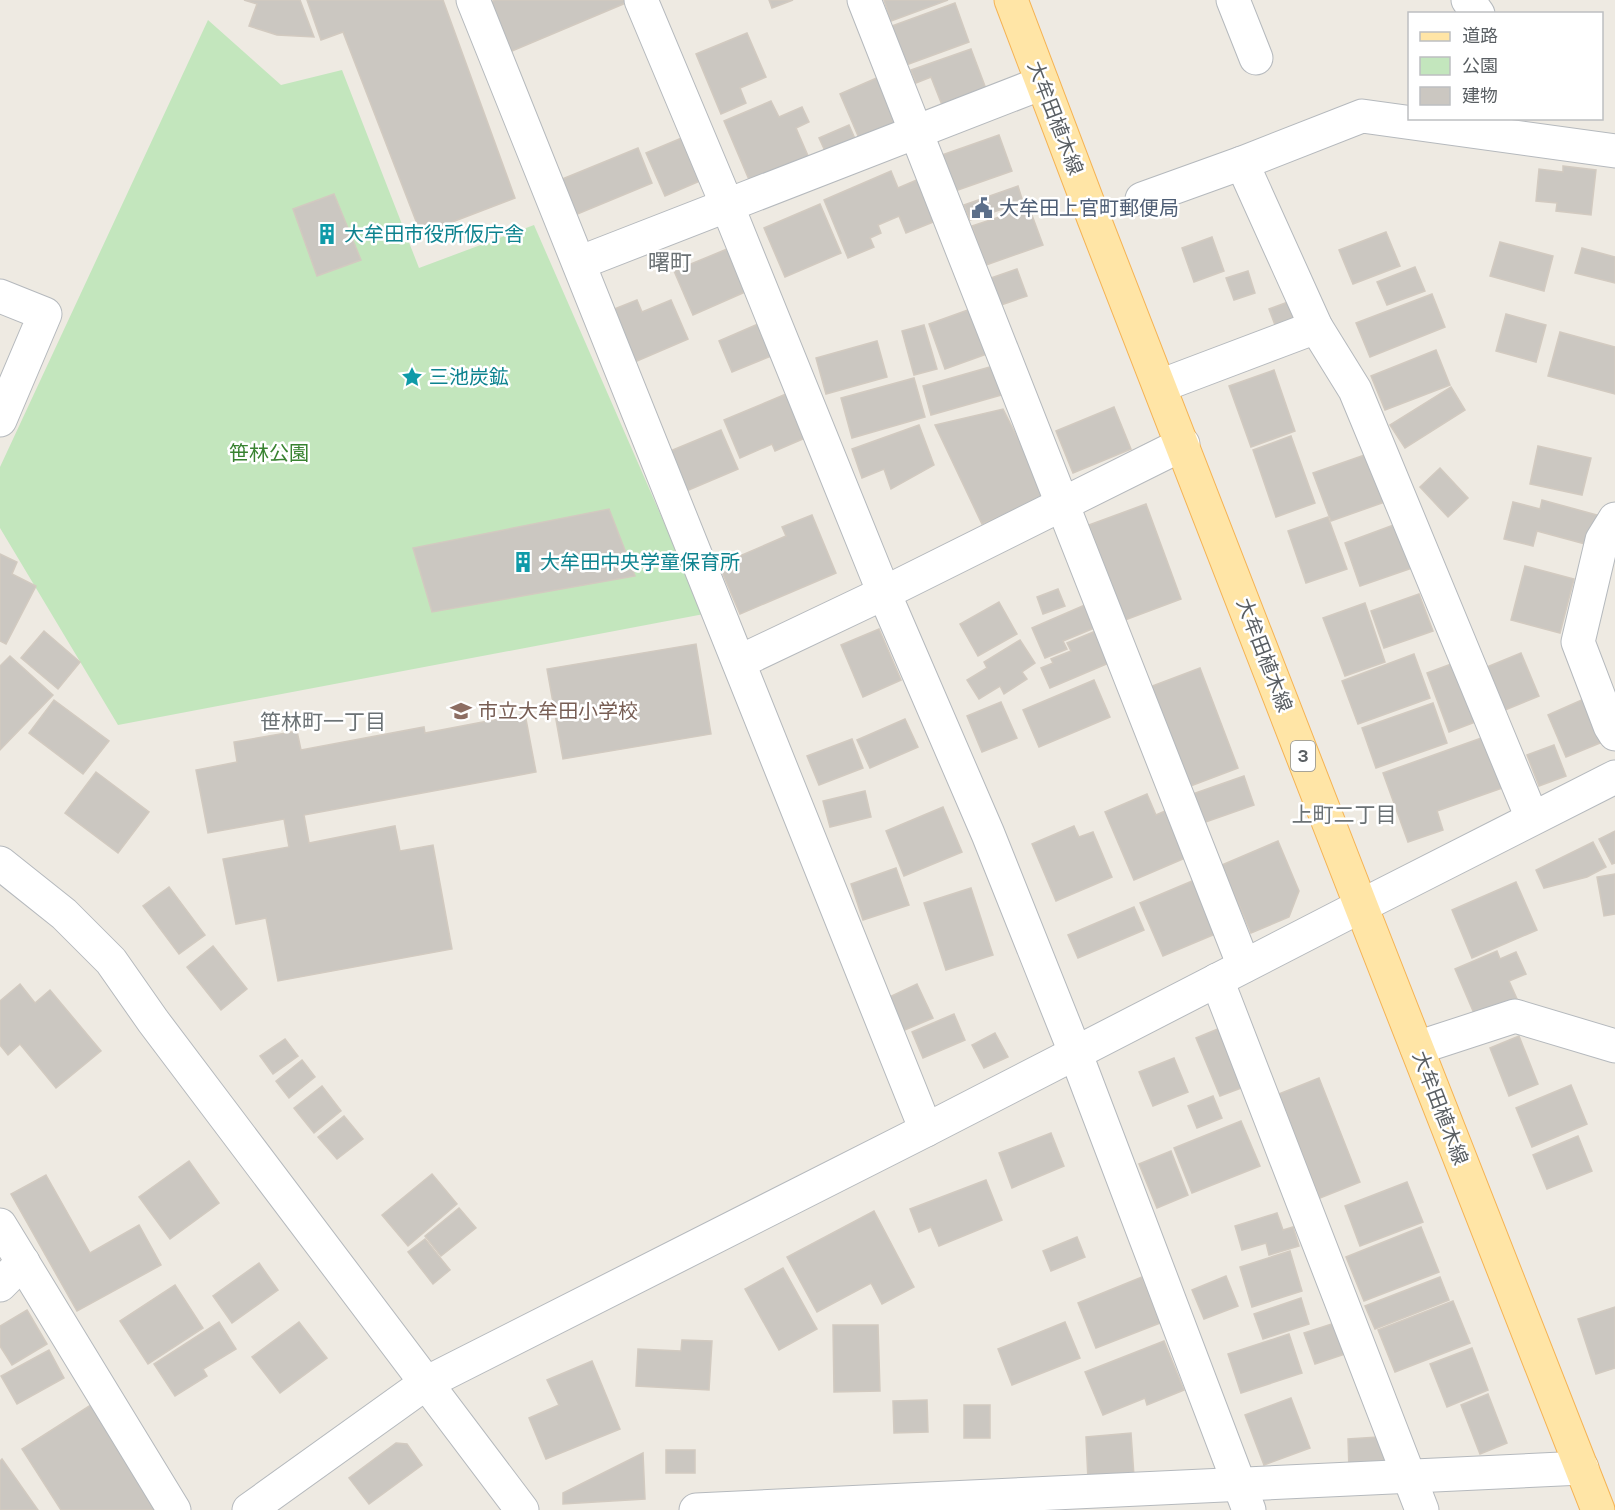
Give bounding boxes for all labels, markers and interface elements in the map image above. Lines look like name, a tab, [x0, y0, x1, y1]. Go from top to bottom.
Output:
legend	[1408, 12, 1603, 120]
text: 道路	[1462, 25, 1498, 47]
text: 公園	[1462, 55, 1498, 77]
street label: 大牟田植木線	[1023, 58, 1087, 178]
text: 建物	[1462, 85, 1498, 107]
public building icon: 大牟田上官町郵便局	[970, 196, 994, 220]
place label: 大牟田上官町郵便局	[999, 197, 1179, 220]
building icon: 大牟田市役所仮庁舎	[315, 222, 339, 246]
place label: 大牟田市役所仮庁舎	[344, 223, 524, 246]
district label: 曙町	[648, 250, 692, 276]
place icon: 三池炭鉱	[400, 365, 424, 389]
place label: 三池炭鉱	[429, 366, 509, 389]
park label: 笹林公園	[229, 442, 309, 465]
building icon: 大牟田中央学童保育所	[511, 550, 535, 574]
place label: 大牟田中央学童保育所	[540, 551, 740, 574]
street label: 大牟田植木線	[1232, 595, 1296, 715]
school or university icon: 市立大牟田小学校	[449, 699, 473, 723]
place label: 市立大牟田小学校	[478, 700, 638, 723]
district label: 笹林町一丁目	[260, 710, 386, 734]
road number: 3	[1291, 741, 1315, 771]
district label: 上町二丁目	[1292, 803, 1397, 827]
street label: 大牟田植木線	[1408, 1048, 1472, 1168]

